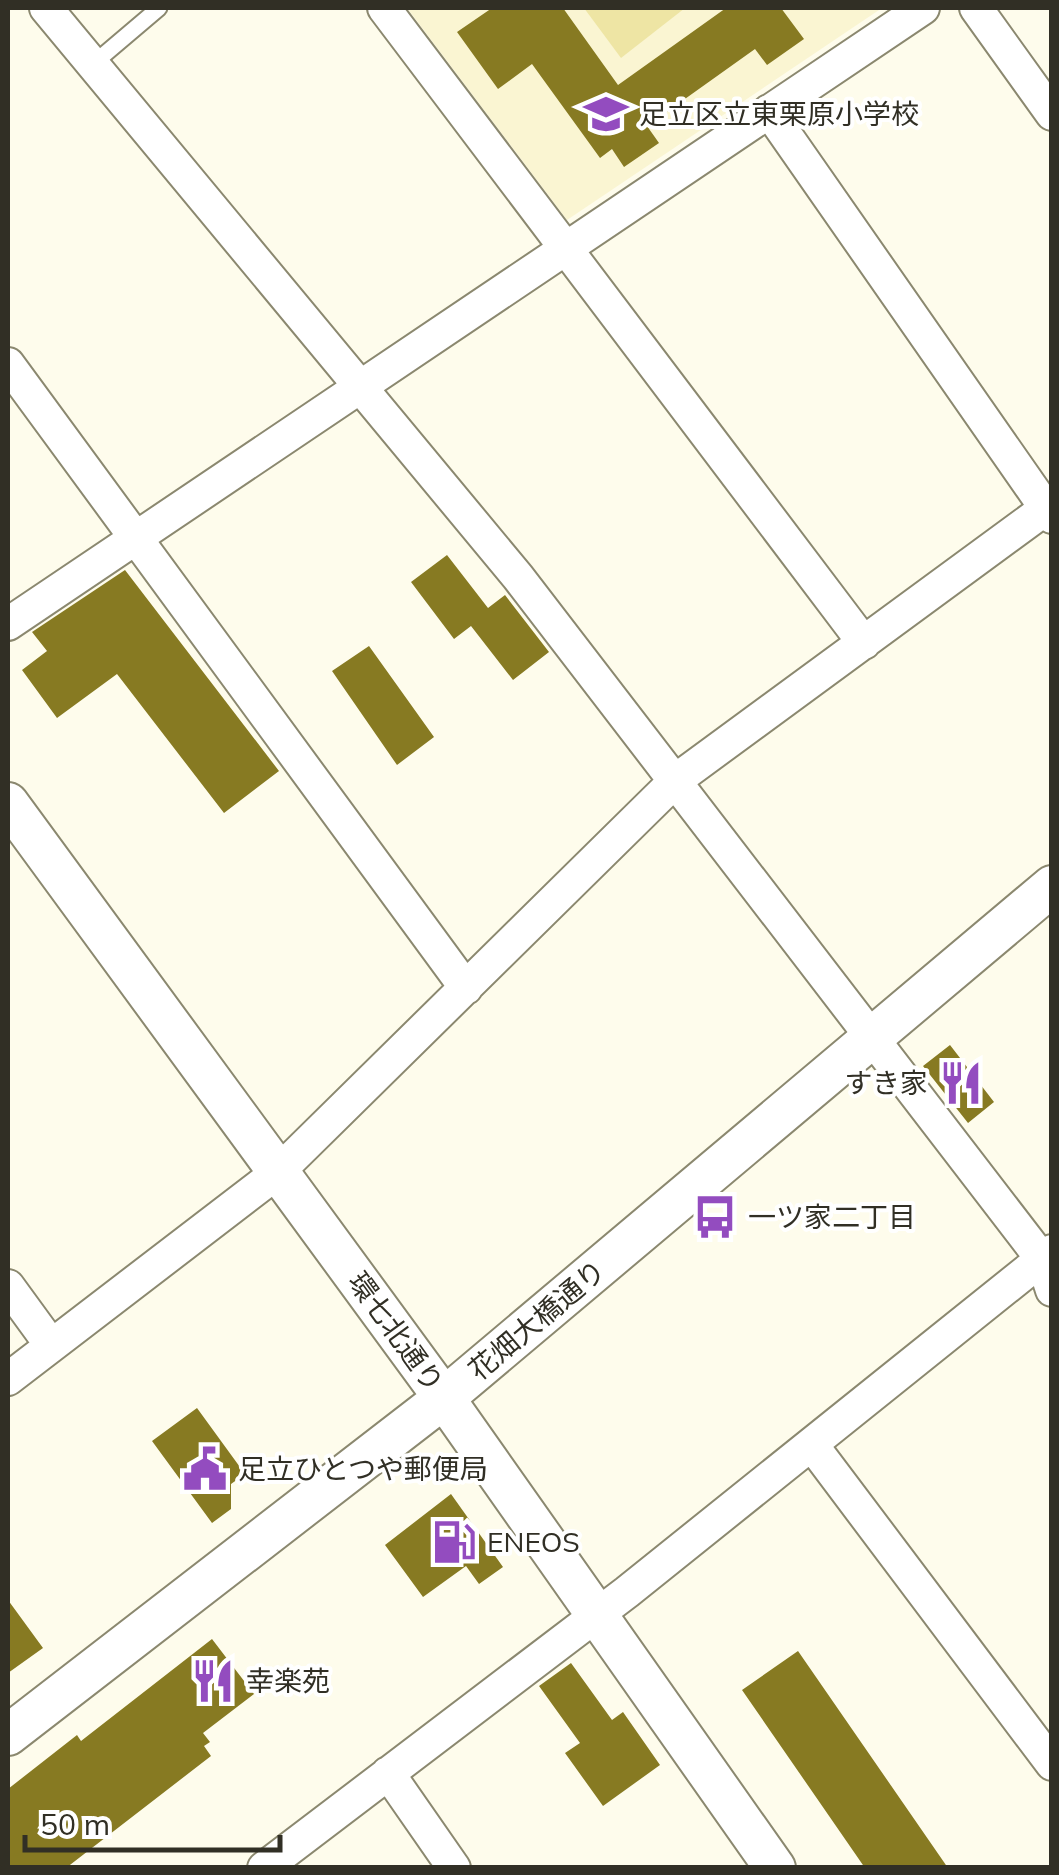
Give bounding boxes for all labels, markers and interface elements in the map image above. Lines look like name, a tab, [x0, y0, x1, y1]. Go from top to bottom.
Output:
school or university icon: 足立区立東栗原小学校	[582, 90, 630, 138]
place label: 足立区立東栗原小学校	[639, 96, 919, 131]
restaurant icon: すき家	[937, 1059, 985, 1107]
place label: すき家	[844, 1065, 928, 1100]
bus stop icon: 一ツ家二丁目	[691, 1193, 739, 1241]
place label: 一ツ家二丁目	[748, 1199, 916, 1234]
street label: 花畑大橋通り	[461, 1252, 612, 1387]
street label: 環七北通り	[341, 1265, 452, 1399]
public building icon: 足立ひとつや郵便局	[181, 1445, 229, 1493]
place label: 足立ひとつや郵便局	[238, 1451, 488, 1486]
fuel station icon: ENEOS	[430, 1518, 478, 1566]
place label: ENEOS	[487, 1524, 580, 1559]
restaurant icon: 幸楽苑	[189, 1657, 237, 1705]
place label: 幸楽苑	[246, 1663, 330, 1698]
scale bar	[25, 1790, 280, 1852]
text: 50 m	[40, 1805, 110, 1843]

